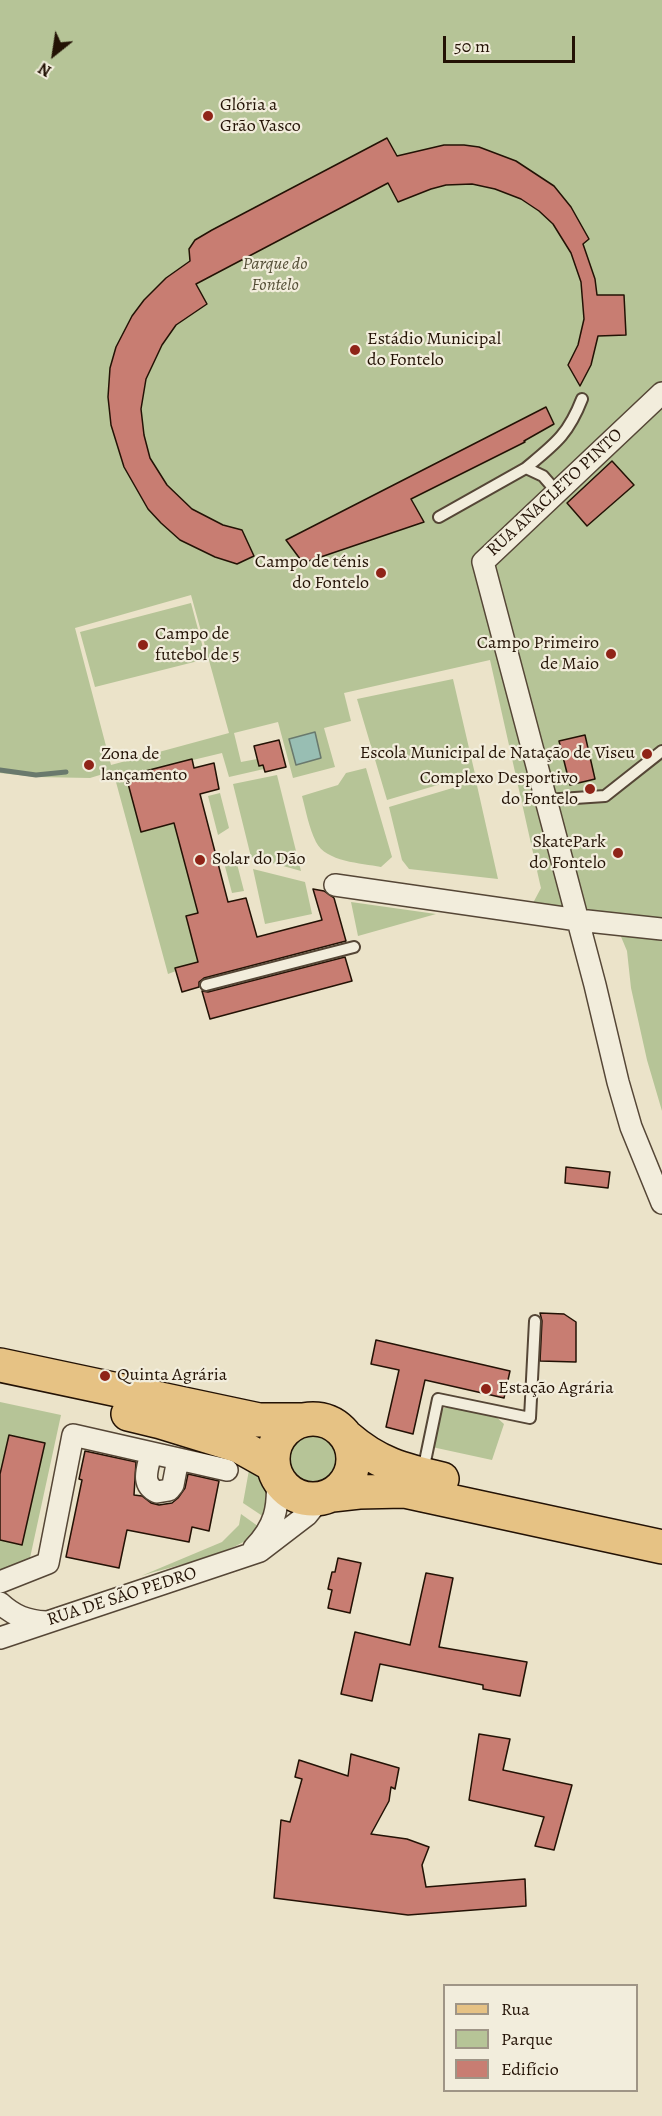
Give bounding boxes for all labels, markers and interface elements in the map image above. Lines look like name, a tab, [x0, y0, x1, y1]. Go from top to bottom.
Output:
north arrow	[24, 24, 84, 84]
scale bar	[446, 24, 578, 62]
text: 50 m	[454, 34, 490, 58]
text: N	[34, 57, 56, 82]
place label: Glória a Grão Vasco	[220, 95, 301, 138]
marker: Glória a Grão Vasco	[201, 109, 215, 123]
park label: Parque do Fontelo	[243, 254, 307, 296]
place label: Estádio Municipal do Fontelo	[367, 329, 501, 372]
marker: Estádio Municipal do Fontelo	[348, 343, 362, 357]
street label: RUA ANACLETO PINTO	[483, 424, 627, 562]
place label: Campo de ténis do Fontelo	[255, 552, 369, 594]
marker: Campo de ténis do Fontelo	[374, 566, 388, 580]
place label: Campo de futebol de 5	[155, 624, 240, 666]
place label: Campo Primeiro de Maio	[477, 633, 599, 676]
marker: Campo de futebol de 5	[136, 638, 150, 652]
marker: Campo Primeiro de Maio	[604, 647, 618, 661]
place label: Escola Municipal de Natação de Viseu	[360, 743, 635, 765]
place label: Zona de lançamento	[101, 744, 187, 786]
marker: Escola Municipal de Natação de Viseu	[640, 747, 654, 761]
marker: Zona de lançamento	[82, 758, 96, 772]
place label: Complexo Desportivo do Fontelo	[420, 768, 578, 810]
marker: Complexo Desportivo do Fontelo	[583, 782, 597, 796]
place label: SkatePark do Fontelo	[529, 832, 606, 874]
marker: SkatePark do Fontelo	[611, 846, 625, 860]
place label: Solar do Dão	[212, 849, 306, 871]
marker: Solar do Dão	[193, 853, 207, 867]
place label: Quinta Agrária	[117, 1365, 227, 1387]
marker: Quinta Agrária	[98, 1369, 112, 1383]
place label: Estação Agrária	[498, 1378, 614, 1400]
marker: Estação Agrária	[479, 1382, 493, 1396]
street label: RUA DE SÃO PEDRO	[44, 1563, 200, 1631]
legend	[443, 1984, 638, 2092]
text: Rua	[501, 1997, 530, 2021]
text: Parque	[501, 2027, 553, 2051]
text: Edifício	[501, 2057, 559, 2081]

